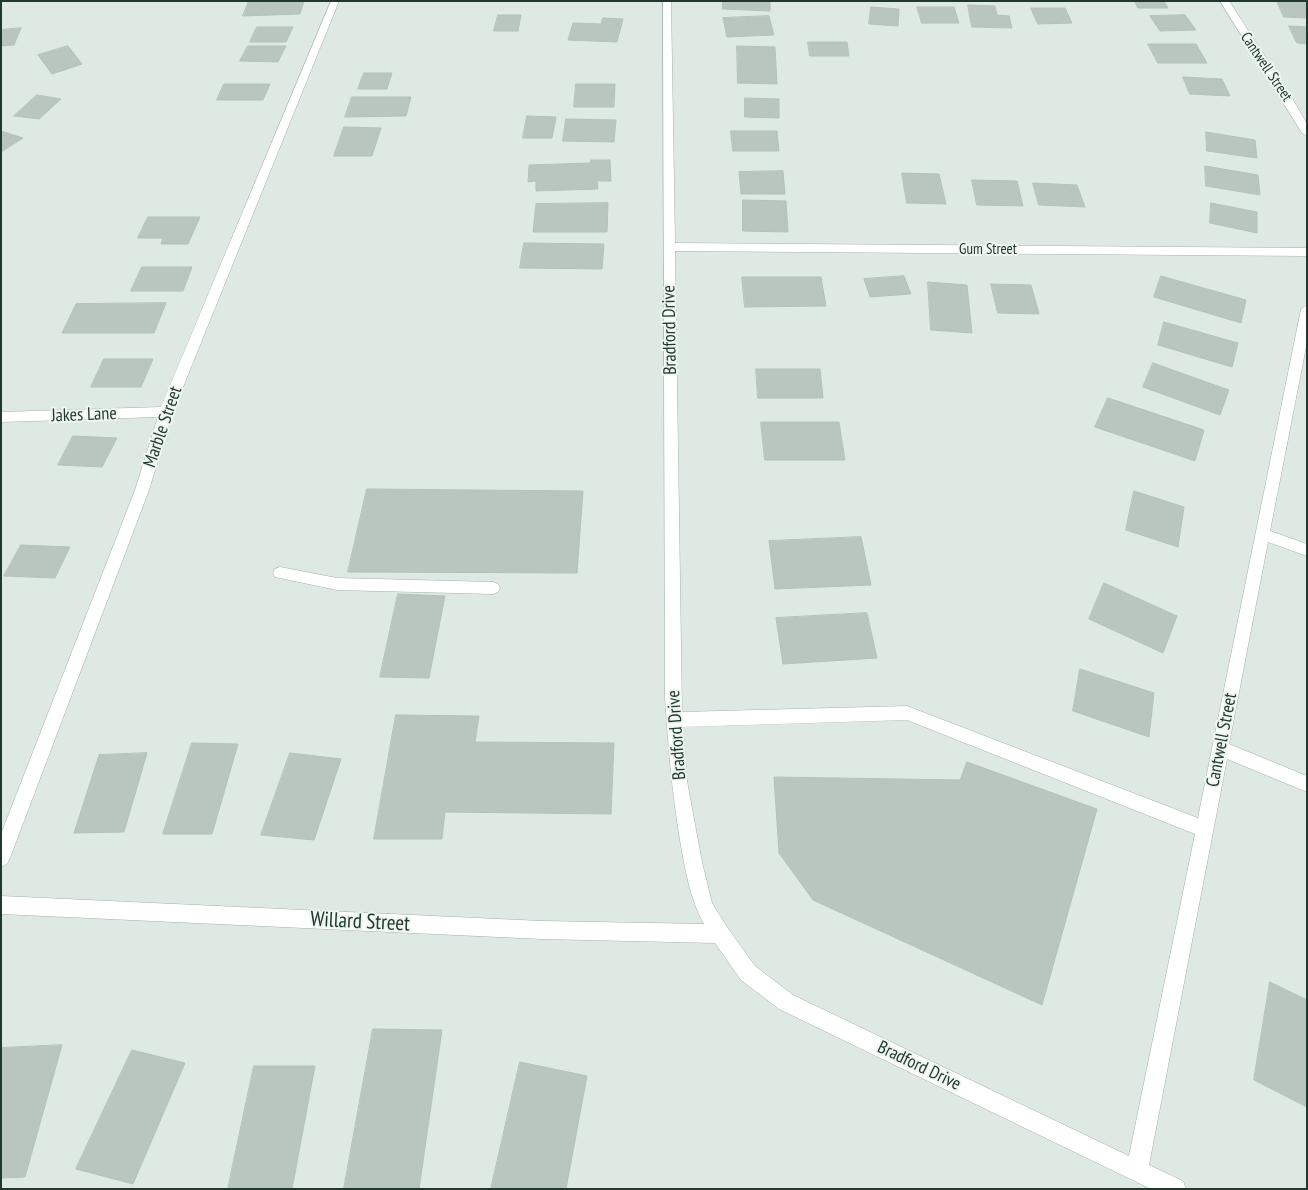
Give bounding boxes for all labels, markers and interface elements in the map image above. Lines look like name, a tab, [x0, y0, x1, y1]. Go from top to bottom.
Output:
street label: Cantwell Street	[1236, 29, 1296, 105]
street label: Gum Street	[959, 241, 1017, 259]
street label: Bradford Drive	[658, 285, 682, 375]
street label: Marble Street	[139, 384, 187, 470]
street label: Jakes Lane	[51, 403, 117, 427]
street label: Bradford Drive	[663, 689, 691, 781]
street label: Cantwell Street	[1202, 691, 1242, 789]
street label: Willard Street	[310, 907, 410, 937]
street label: Bradford Drive	[874, 1037, 964, 1095]

